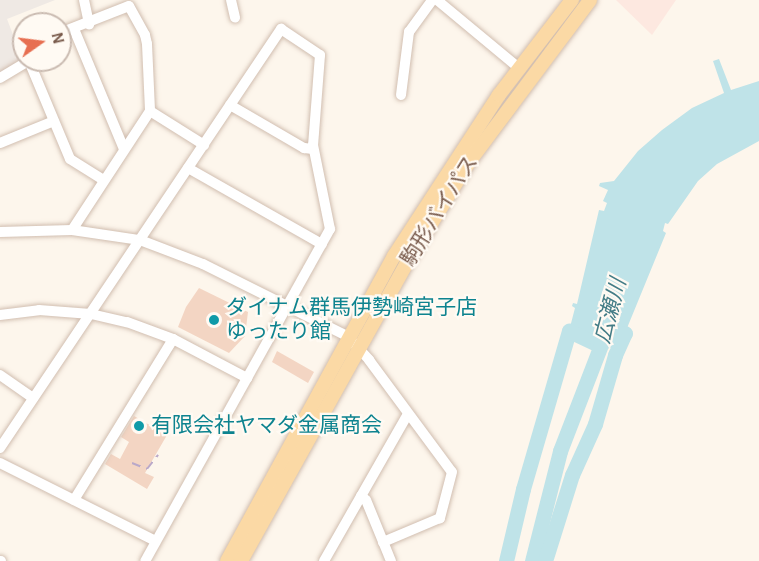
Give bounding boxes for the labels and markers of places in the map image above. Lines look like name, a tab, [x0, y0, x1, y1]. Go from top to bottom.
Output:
place label: ダイナム群馬伊勢崎宮子店 ゆったり館	[226, 295, 478, 345]
marker: ダイナム群馬伊勢崎宮子店 ゆったり館	[207, 313, 221, 327]
place label: 有限会社ヤマダ金属商会	[151, 413, 382, 439]
marker: 有限会社ヤマダ金属商会	[132, 419, 146, 433]

